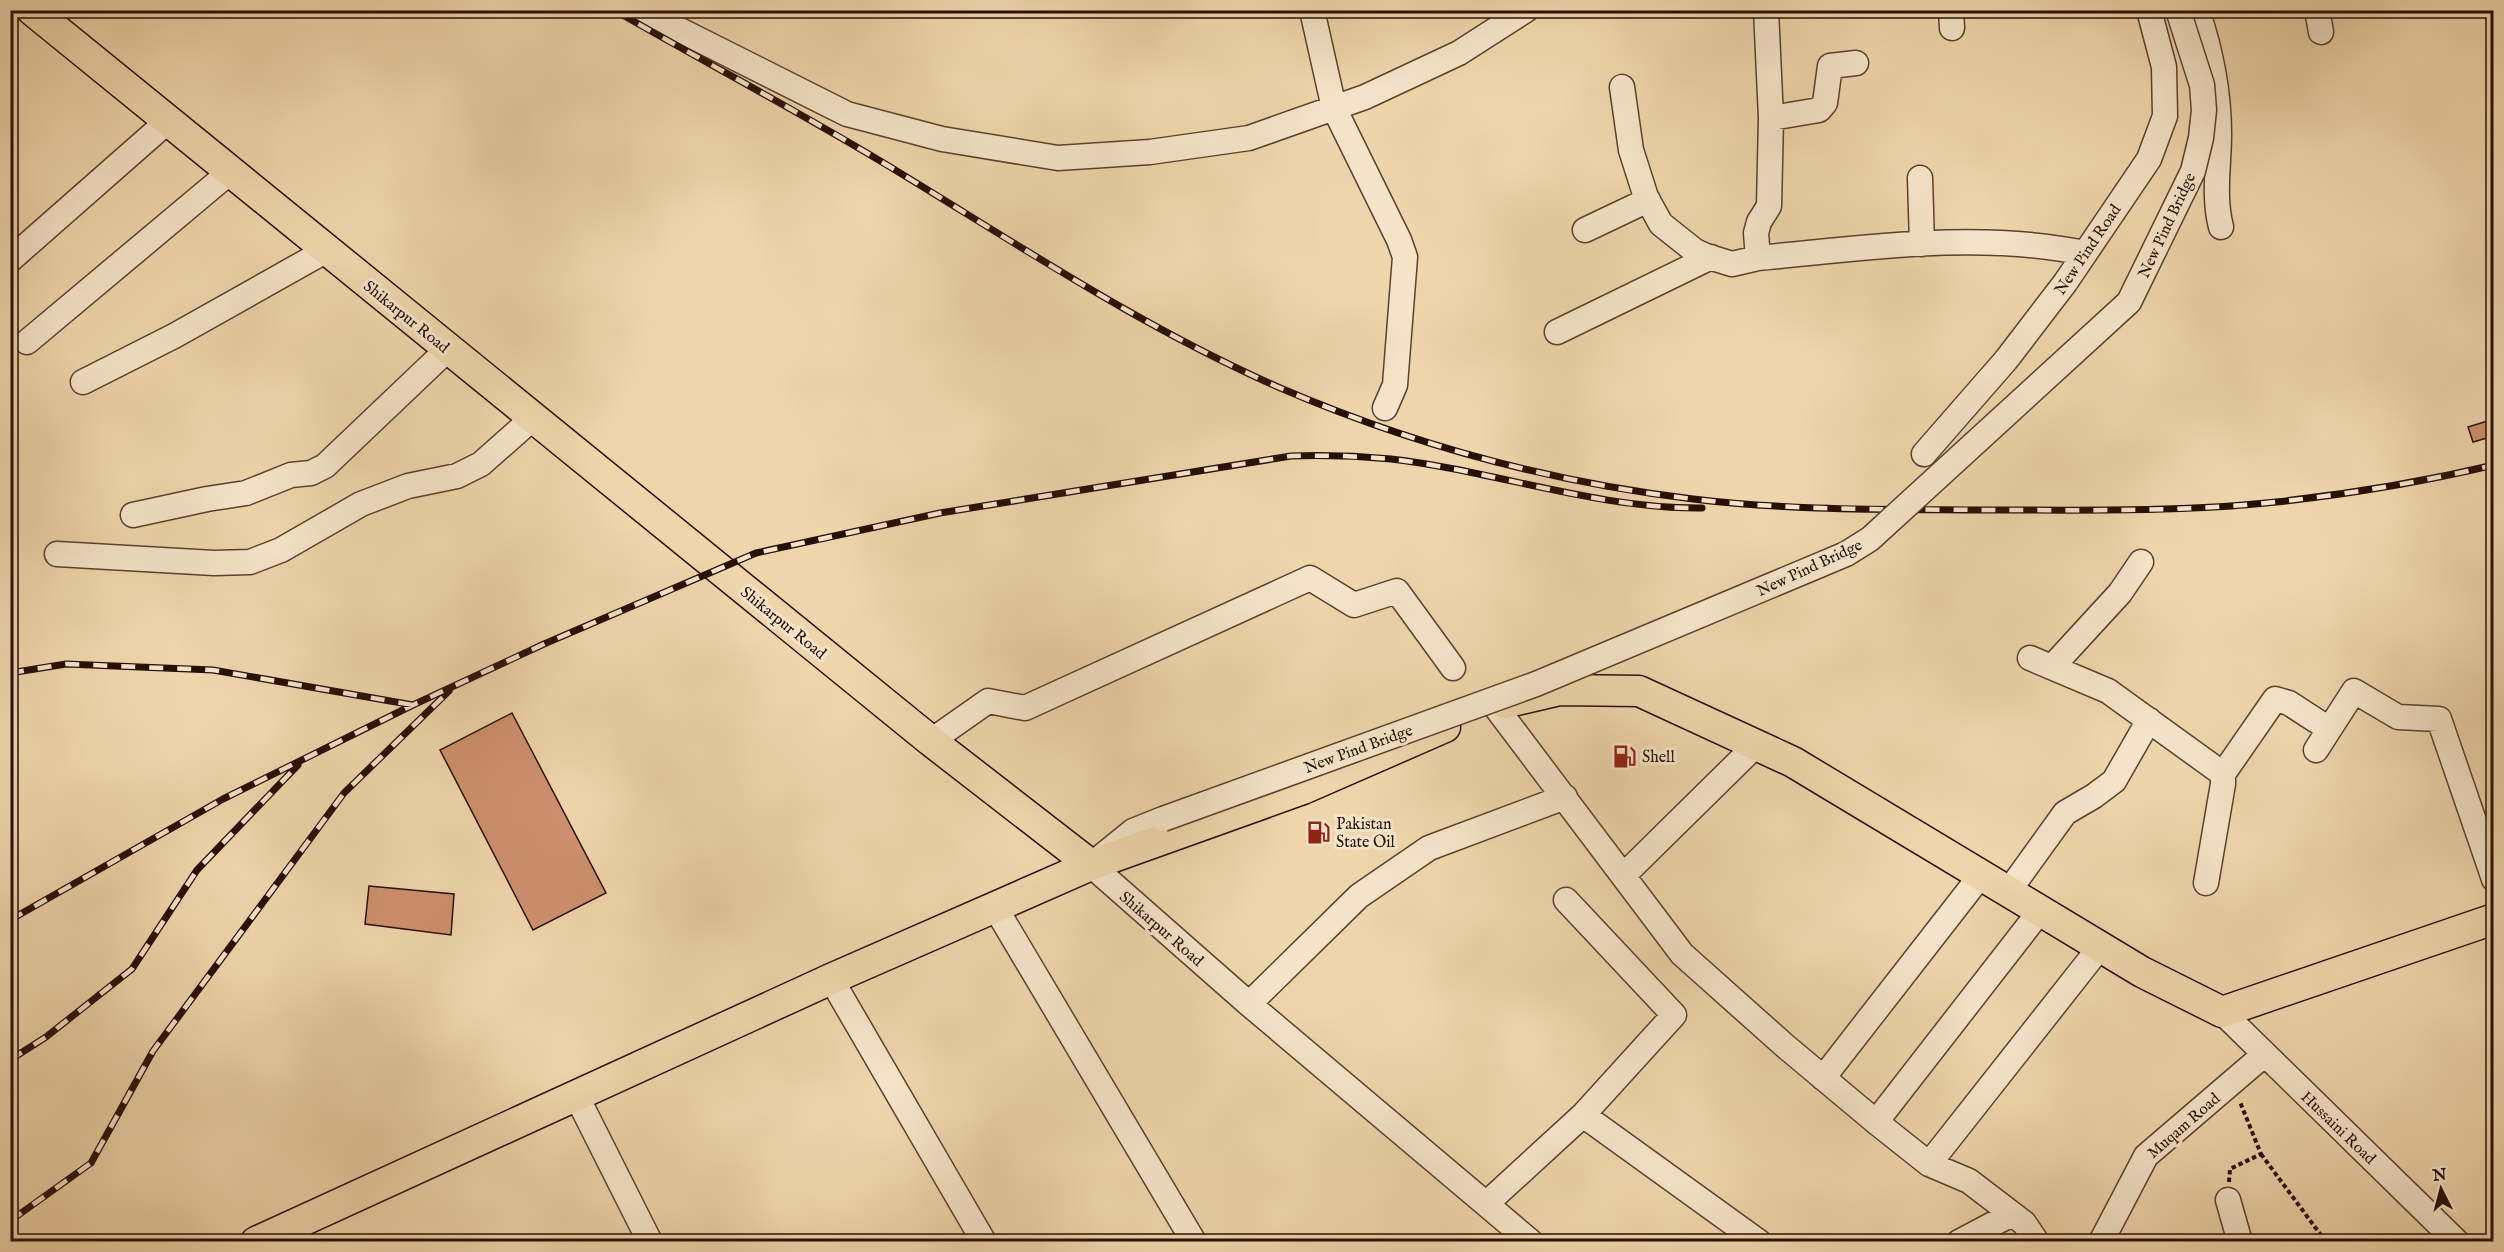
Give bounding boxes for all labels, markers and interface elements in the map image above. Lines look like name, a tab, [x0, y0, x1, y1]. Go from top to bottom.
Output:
street label: New Pind Bridge	[2135, 170, 2201, 282]
street label: New Pind Road	[2051, 201, 2127, 299]
street label: Shikarpur Road	[359, 277, 453, 359]
street label: New Pind Bridge	[1754, 536, 1866, 602]
street label: Shikarpur Road	[736, 583, 830, 665]
street label: New Pind Bridge	[1302, 721, 1416, 779]
fuel station icon: Shell	[1611, 743, 1637, 769]
place label: Shell	[1642, 748, 1675, 768]
place label: Pakistan State Oil	[1336, 815, 1395, 853]
fuel station icon: Pakistan State Oil	[1305, 819, 1331, 845]
street label: Shikarpur Road	[1115, 888, 1207, 972]
street label: Hussaini Road	[2296, 1088, 2380, 1170]
street label: Muqam Road	[2144, 1089, 2225, 1164]
north arrow	[2411, 1159, 2471, 1219]
text: N	[2431, 1165, 2448, 1187]

